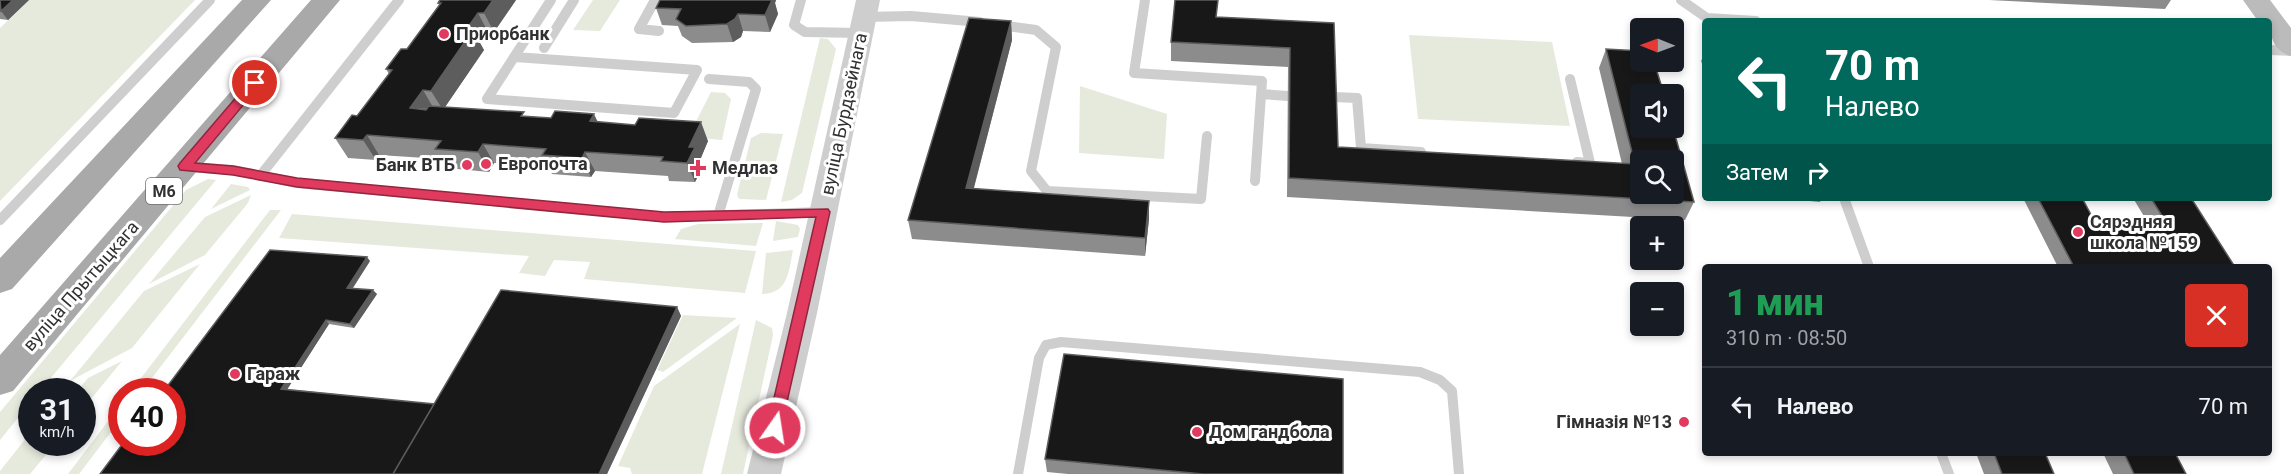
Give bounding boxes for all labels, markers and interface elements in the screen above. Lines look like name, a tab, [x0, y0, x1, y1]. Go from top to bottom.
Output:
north arrow	[1630, 18, 1684, 72]
map controls	[1630, 18, 1684, 336]
place label: Приорбанк	[456, 23, 550, 44]
marker: Приорбанк	[437, 27, 451, 41]
street label: вуліца Бурдзейнага	[816, 31, 871, 197]
text: 70 m	[1825, 41, 1920, 90]
icon: left	[1726, 42, 1804, 120]
pin	[229, 57, 280, 108]
icon: arrive	[238, 66, 271, 99]
button: sound	[1630, 84, 1684, 138]
text: Налево	[1825, 91, 1920, 123]
button: search	[1630, 150, 1684, 204]
place label: Европочта	[498, 153, 588, 174]
place label: Банк ВТБ	[376, 154, 455, 175]
icon: right	[1801, 156, 1834, 189]
marker: Европочта	[479, 157, 493, 171]
place label: Медлаз	[712, 157, 778, 178]
marker: Банк ВТБ	[460, 158, 474, 172]
marker: Медлаз	[689, 159, 707, 177]
text: Затем	[1726, 160, 1789, 185]
road number: М6	[146, 178, 182, 204]
place label: Сярэдняя школа №159	[2090, 211, 2198, 253]
street label: вуліца Прытыцкага	[19, 216, 143, 355]
button: +	[1630, 216, 1684, 270]
marker: Сярэдняя школа №159	[2071, 225, 2085, 239]
button: −	[1630, 282, 1684, 336]
text: 1 мин	[1726, 282, 1824, 324]
button: close	[2185, 284, 2248, 347]
text: 310 m · 08:50	[1726, 326, 1847, 350]
place label: Гараж	[247, 363, 301, 384]
marker: Гараж	[228, 367, 242, 381]
speed limit sign: 40	[108, 378, 186, 456]
icon: left	[1726, 390, 1759, 423]
text: 31	[40, 392, 74, 427]
text: Налево	[1777, 394, 1854, 419]
text: 70 m	[2199, 394, 2248, 419]
position arrow	[743, 396, 807, 460]
place label: Гімназія №13	[1556, 411, 1672, 432]
marker: Гімназія №13	[1677, 415, 1691, 429]
place label: Дом гандбола	[1209, 421, 1330, 442]
text: km/h	[39, 423, 75, 441]
marker: Дом гандбола	[1190, 425, 1204, 439]

